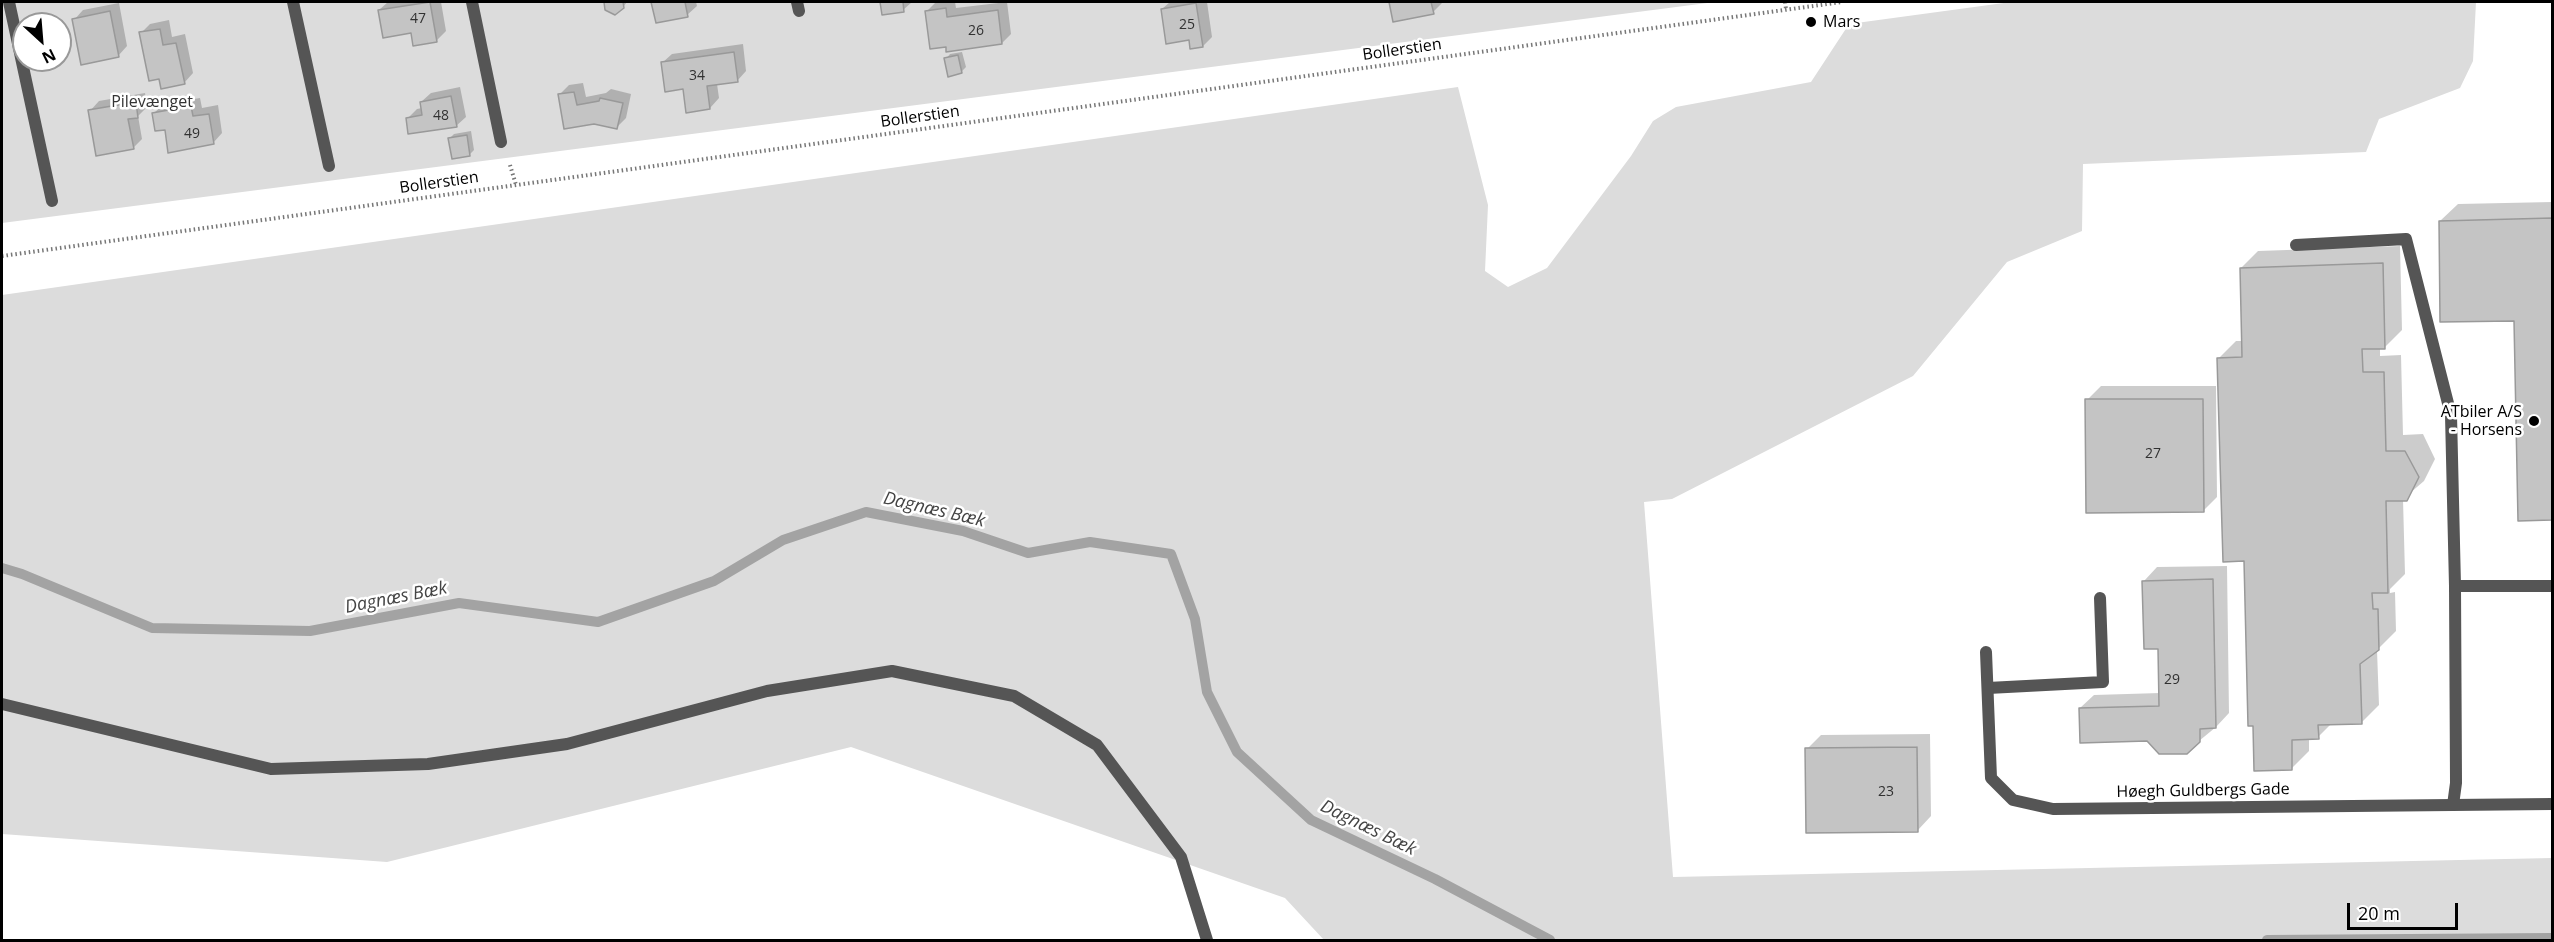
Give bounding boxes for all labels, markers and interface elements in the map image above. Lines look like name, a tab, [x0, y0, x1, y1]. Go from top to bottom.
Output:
house number: 47	[410, 11, 426, 27]
north arrow	[12, 12, 72, 72]
place label: Mars	[1823, 12, 1860, 32]
marker: Mars	[1804, 15, 1818, 29]
house number: 25	[1179, 17, 1195, 33]
house number: 26	[968, 23, 984, 39]
street label: Bollerstien	[1361, 35, 1443, 65]
text: N	[38, 44, 60, 69]
house number: 34	[689, 68, 705, 84]
park label: Pilevænget	[111, 92, 193, 112]
street label: Bollerstien	[879, 102, 961, 132]
house number: 48	[433, 108, 449, 124]
house number: 49	[184, 126, 200, 142]
street label: Bollerstien	[398, 168, 480, 198]
place label: ATbiler A/S - Horsens	[2441, 402, 2522, 440]
marker: ATbiler A/S - Horsens	[2527, 414, 2541, 428]
house number: 27	[2145, 446, 2161, 462]
water label: Dagnæs Bæk	[881, 488, 987, 532]
water label: Dagnæs Bæk	[343, 578, 449, 618]
house number: 29	[2164, 672, 2180, 688]
street label: Høegh Guldbergs Gade	[2116, 780, 2290, 802]
house number: 23	[1878, 784, 1894, 800]
water label: Dagnæs Bæk	[1317, 796, 1419, 860]
scale bar	[2350, 891, 2461, 929]
text: 20 m	[2358, 901, 2400, 925]

